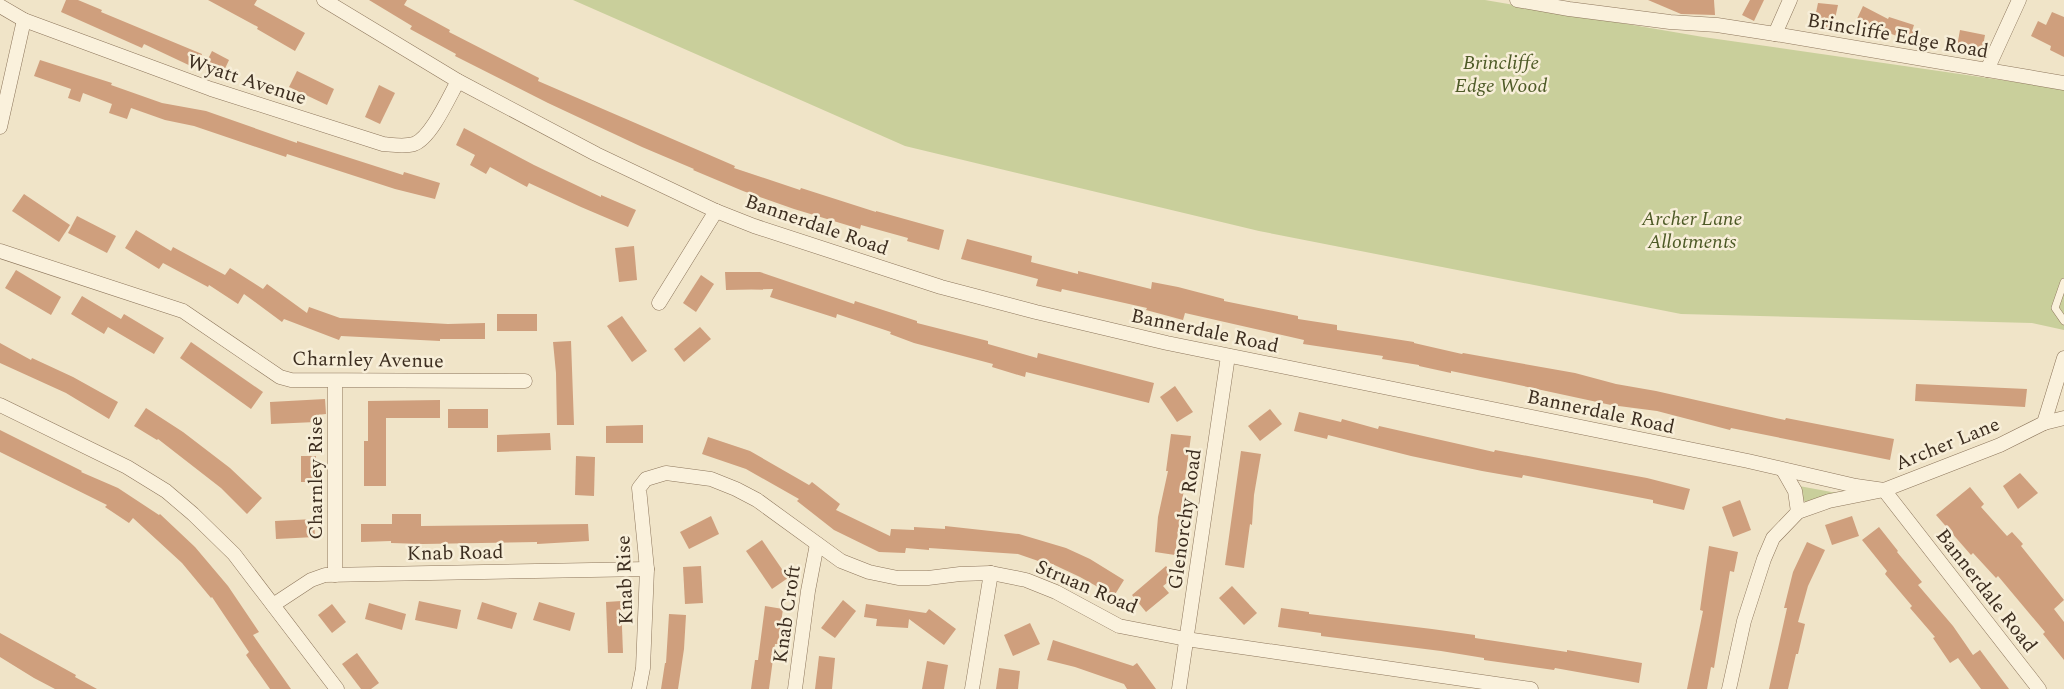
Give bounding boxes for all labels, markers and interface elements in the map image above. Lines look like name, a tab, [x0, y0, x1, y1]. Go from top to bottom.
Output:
street label: Brincliffe Edge Road	[1805, 5, 1991, 67]
street label: Wyatt Avenue	[183, 46, 310, 113]
park label: Brincliffe Edge Wood	[1454, 48, 1548, 101]
street label: Bannerdale Road	[741, 186, 893, 264]
park label: Archer Lane Allotments	[1641, 204, 1742, 257]
street label: Bannerdale Road	[1128, 301, 1281, 361]
street label: Charnley Avenue	[292, 344, 444, 376]
street label: Bannerdale Road	[1524, 382, 1677, 442]
street label: Archer Lane	[1891, 409, 2004, 479]
street label: Charnley Rise	[301, 416, 331, 540]
street label: Glenorchy Road	[1160, 447, 1210, 592]
street label: Bannerdale Road	[1928, 522, 2044, 659]
street label: Knab Rise	[608, 535, 642, 625]
street label: Knab Road	[406, 537, 504, 569]
street label: Struan Road	[1031, 552, 1143, 622]
street label: Knab Croft	[765, 563, 809, 665]

